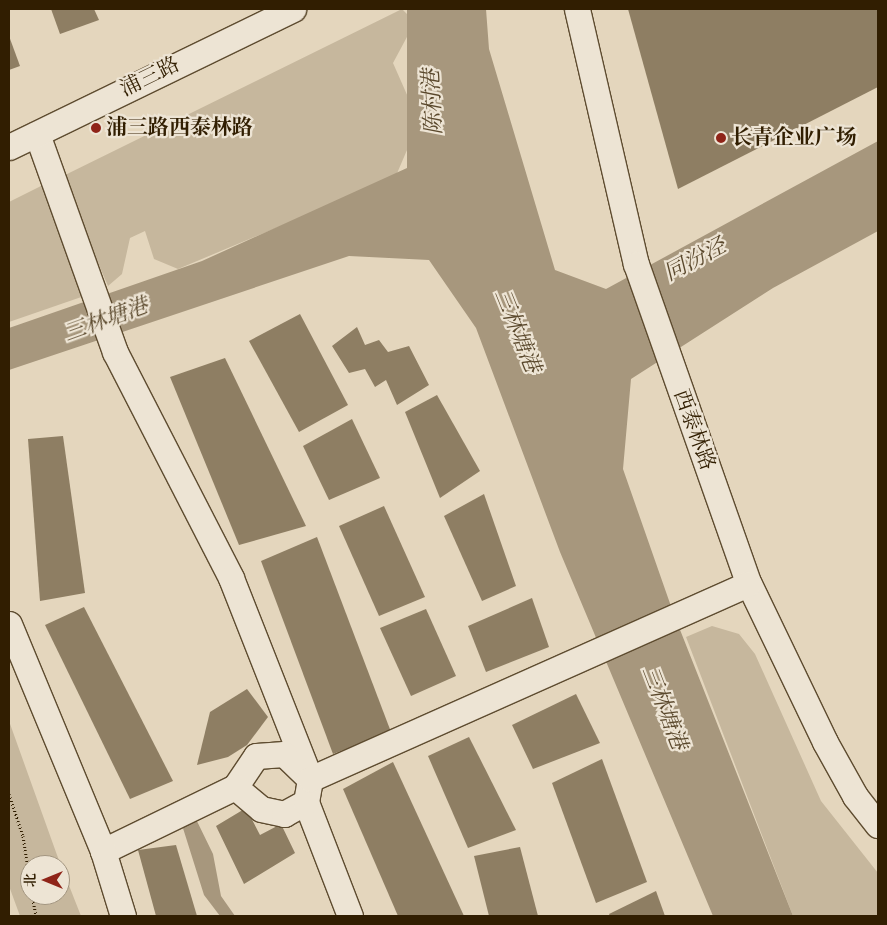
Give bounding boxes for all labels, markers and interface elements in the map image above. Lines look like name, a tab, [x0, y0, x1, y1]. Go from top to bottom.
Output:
street label: 浦三路	[116, 52, 184, 102]
water label: 陈村港	[418, 68, 448, 136]
place label: 浦三路西泰林路	[106, 115, 253, 141]
marker: 浦三路西泰林路	[90, 122, 102, 134]
place label: 长青企业广场	[731, 125, 857, 151]
marker: 长青企业广场	[715, 132, 727, 144]
water label: 同汾泾	[660, 233, 730, 287]
water label: 三林塘港	[488, 285, 546, 377]
water label: 三林塘港	[60, 293, 152, 347]
street label: 西泰林路	[668, 386, 720, 474]
water label: 三林塘港	[636, 662, 692, 754]
north arrow	[20, 855, 70, 905]
text: 北	[21, 873, 40, 887]

